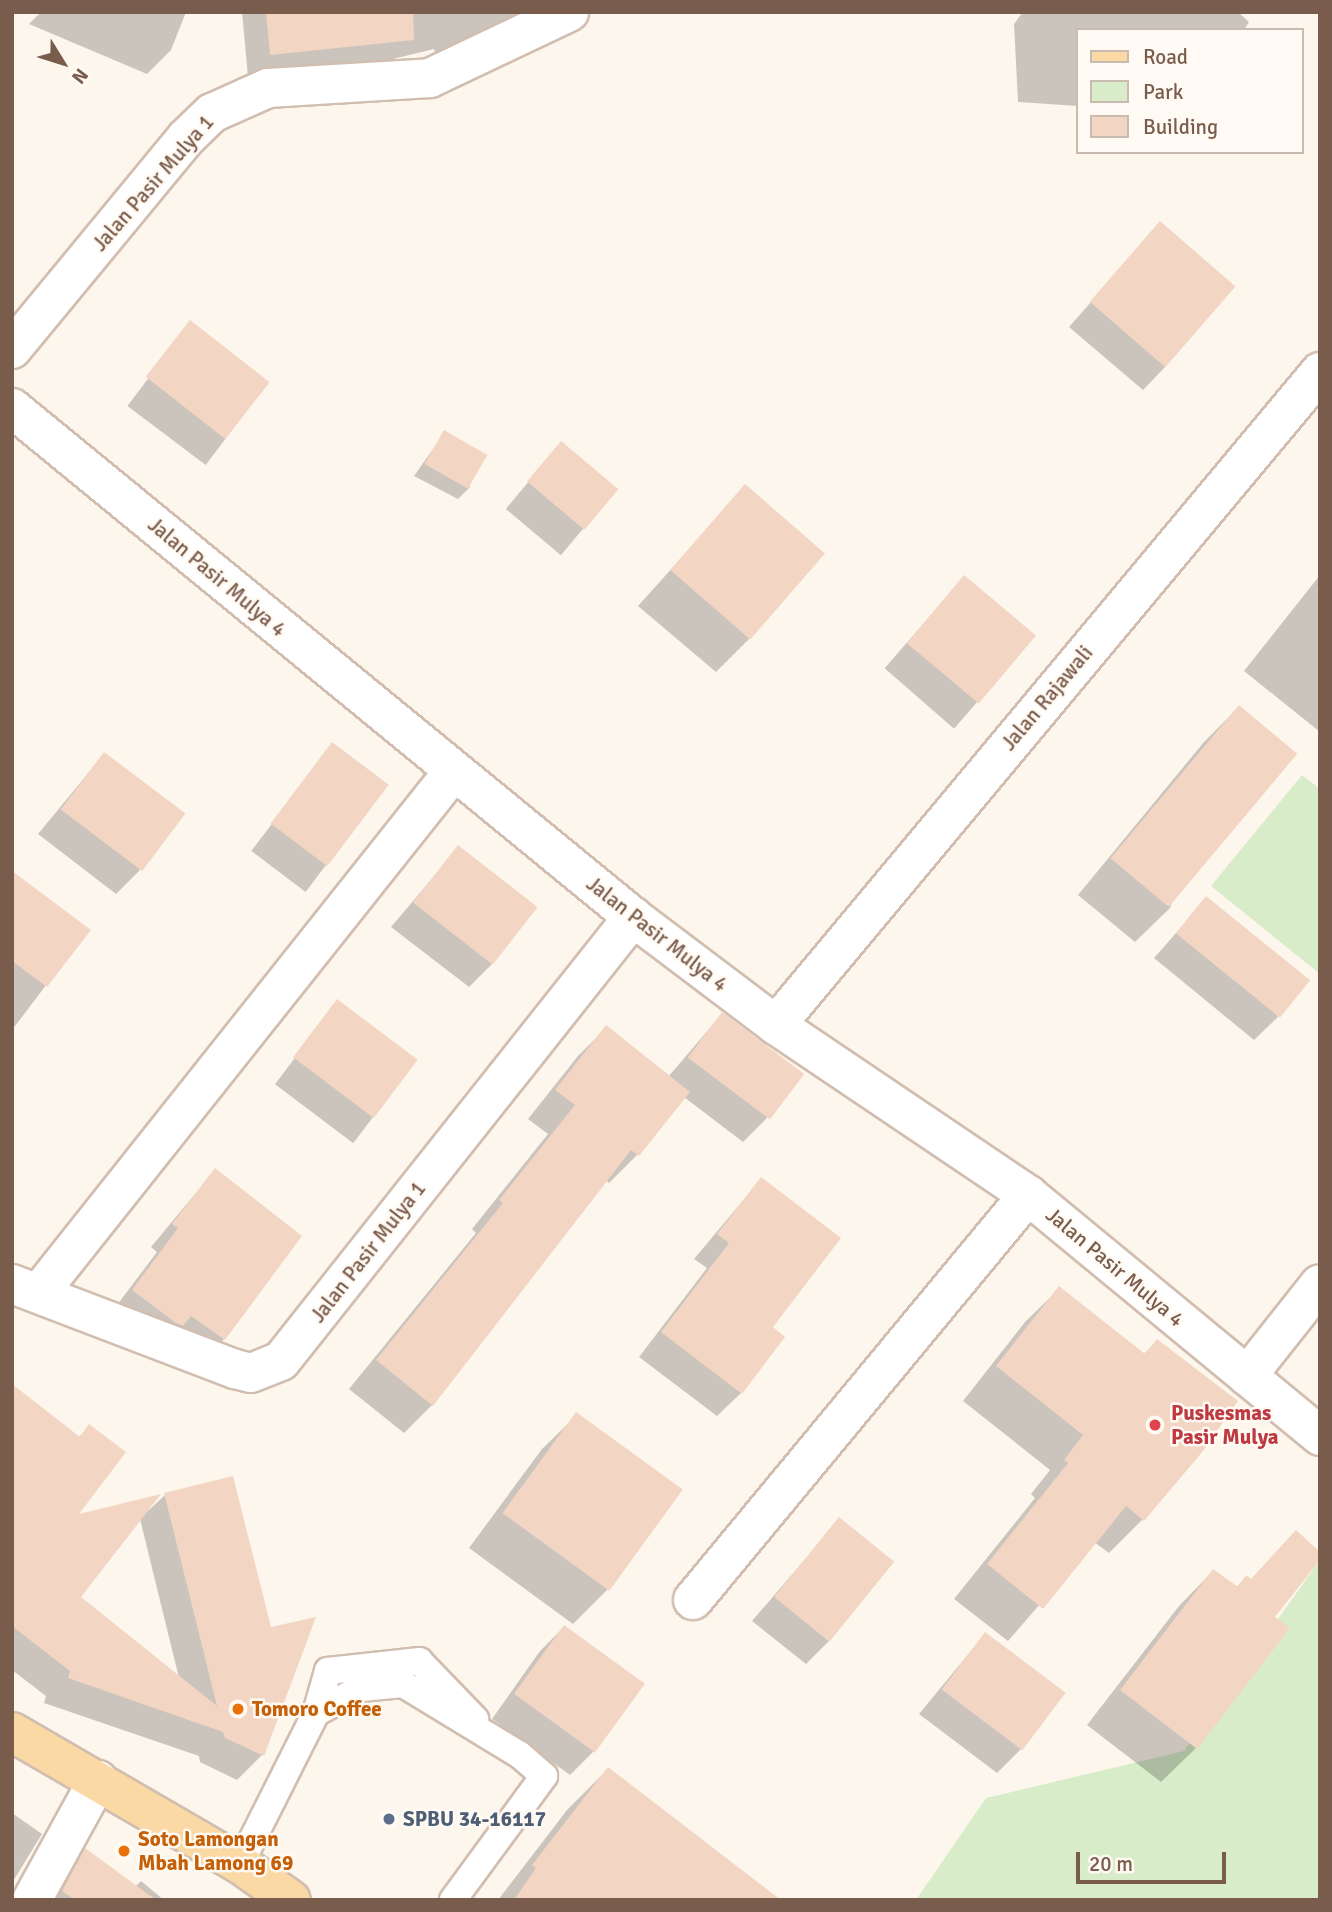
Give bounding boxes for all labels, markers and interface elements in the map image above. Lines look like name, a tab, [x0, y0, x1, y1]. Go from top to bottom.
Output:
north arrow	[28, 28, 98, 98]
legend	[1076, 28, 1304, 154]
text: Road	[1143, 44, 1188, 70]
text: N	[66, 63, 93, 89]
text: Park	[1143, 79, 1183, 105]
street label: Jalan Pasir Mulya 1	[87, 110, 219, 256]
text: Building	[1143, 114, 1218, 140]
street label: Jalan Pasir Mulya 4	[143, 512, 291, 642]
street label: Jalan Rajawali	[996, 640, 1098, 756]
street label: Jalan Pasir Mulya 4	[581, 871, 733, 997]
street label: Jalan Pasir Mulya 1	[305, 1176, 431, 1328]
street label: Jalan Pasir Mulya 4	[1041, 1202, 1189, 1332]
place label: Puskesmas Pasir Mulya	[1171, 1400, 1279, 1450]
marker: Puskesmas Pasir Mulya	[1145, 1415, 1165, 1435]
place label: Tomoro Coffee	[252, 1696, 382, 1722]
marker: Tomoro Coffee	[230, 1701, 246, 1717]
place label: SPBU 34-16117	[403, 1806, 546, 1832]
marker: SPBU 34-16117	[381, 1811, 397, 1827]
place label: Soto Lamongan Mbah Lamong 69	[138, 1826, 293, 1876]
scale bar	[1080, 1839, 1230, 1883]
marker: Soto Lamongan Mbah Lamong 69	[116, 1843, 132, 1859]
text: 20 m	[1089, 1851, 1133, 1877]

